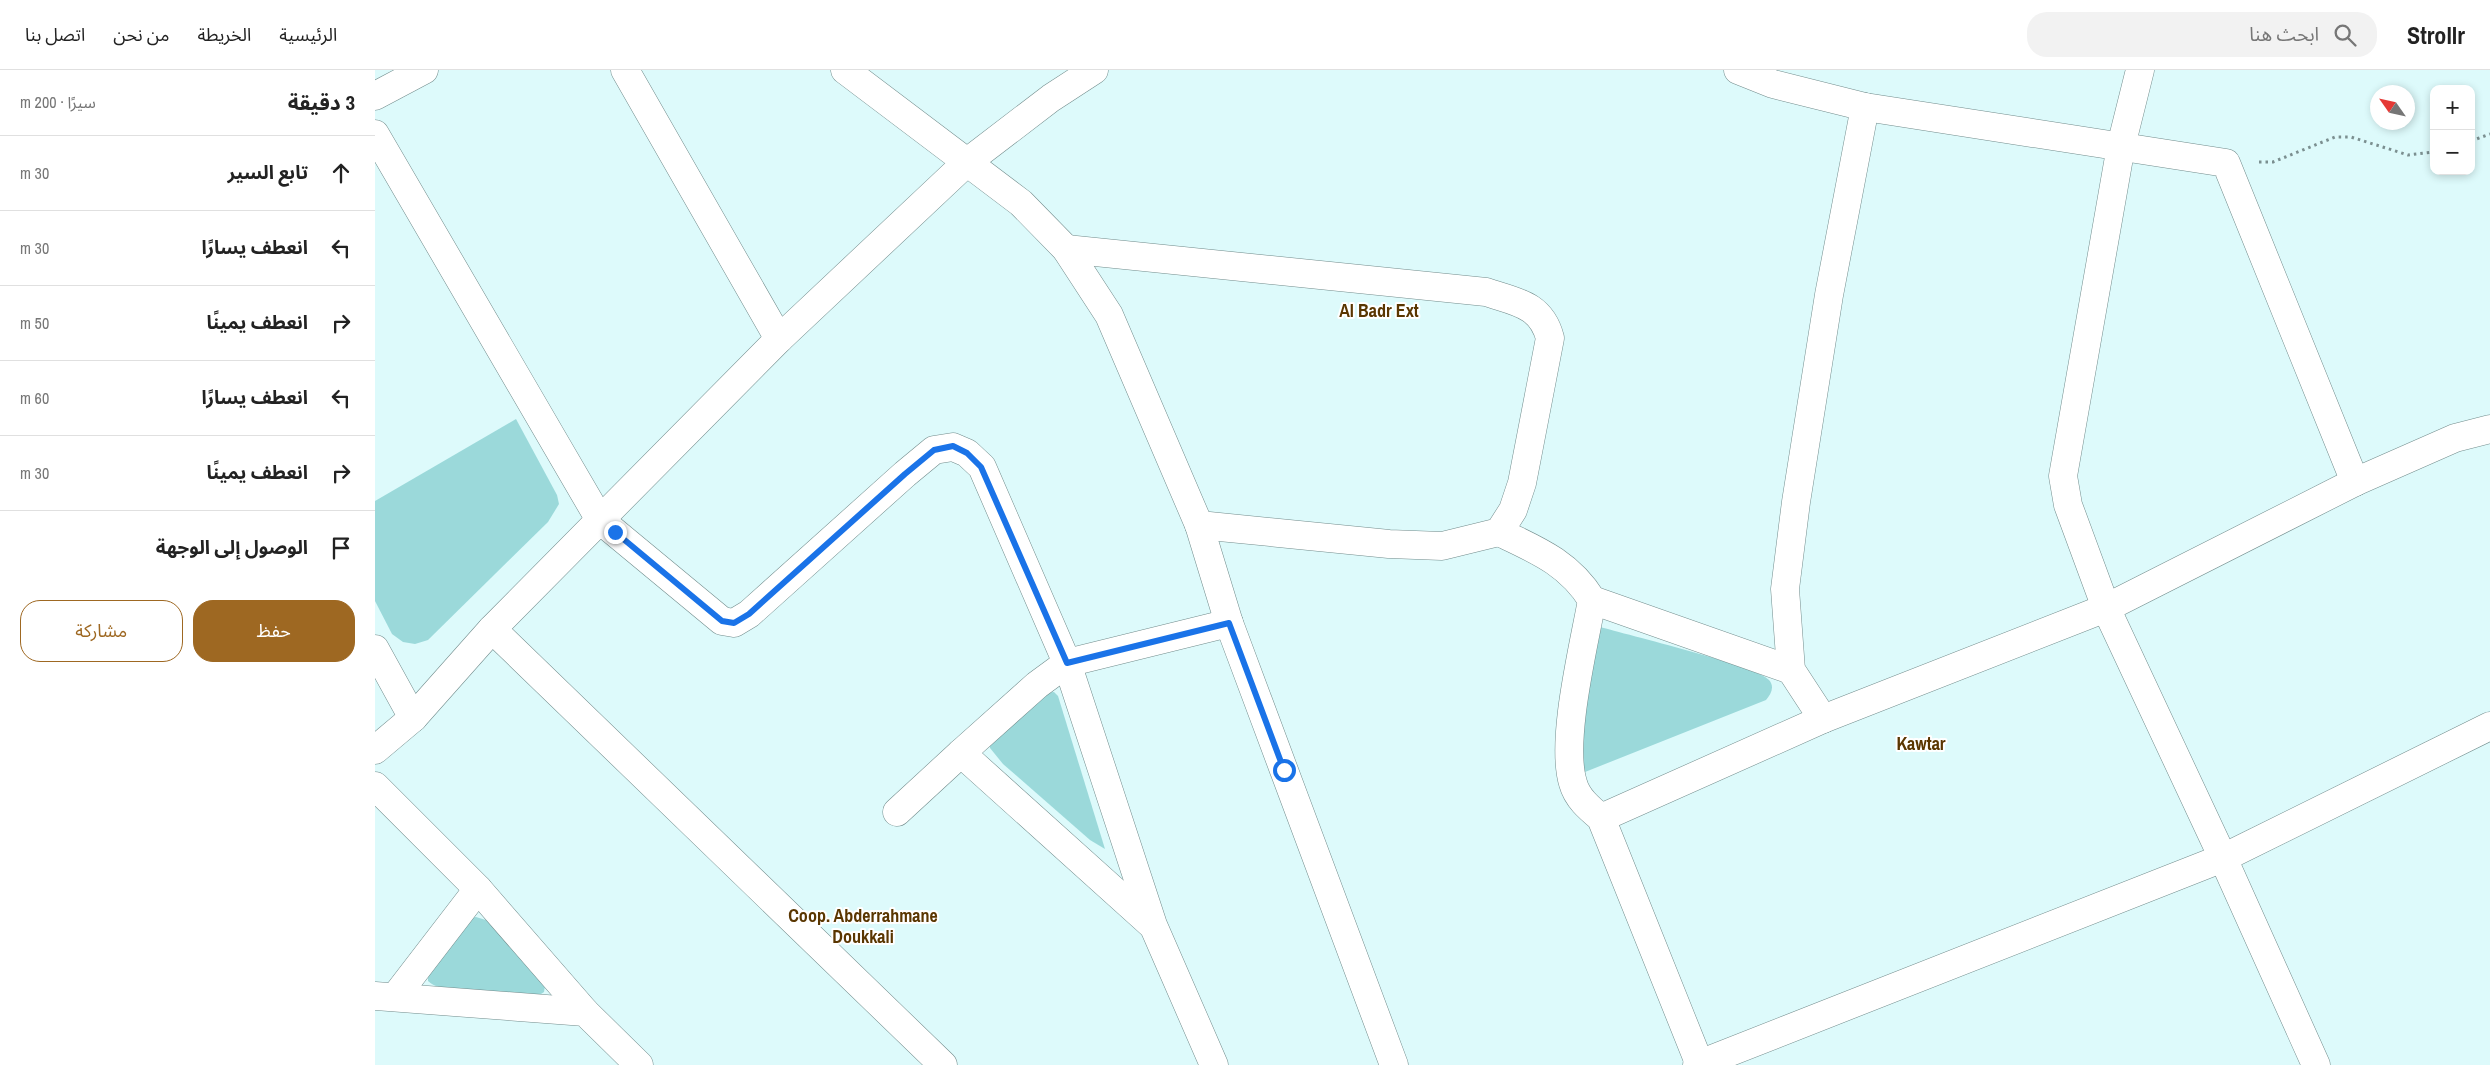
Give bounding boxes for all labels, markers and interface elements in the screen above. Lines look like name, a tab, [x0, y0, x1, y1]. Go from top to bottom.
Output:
search box	[2027, 12, 2377, 57]
text: Strollr	[2407, 19, 2465, 51]
text: ابحث هنا	[2249, 21, 2319, 47]
icon: search	[2331, 21, 2359, 49]
text: اتصل بنا	[25, 22, 85, 47]
text: من نحن	[113, 22, 169, 47]
text: الخريطة	[197, 22, 251, 47]
text: الرئيسية	[279, 22, 337, 47]
north arrow	[2370, 85, 2415, 130]
map controls	[2430, 85, 2475, 175]
button: +	[2430, 85, 2475, 130]
text: 3 دقيقة	[288, 88, 355, 117]
text: سيرًا · 200 m	[20, 91, 96, 113]
button: −	[2430, 130, 2475, 175]
text: تابع السير	[227, 159, 308, 185]
icon: ahead	[327, 159, 355, 187]
text: 30 m	[20, 162, 49, 184]
text: انعطف يسارًا	[202, 234, 308, 260]
icon: left	[327, 234, 355, 262]
text: 30 m	[20, 237, 49, 259]
district label: Al Badr Ext	[1339, 298, 1419, 323]
text: انعطف يمينًا	[207, 309, 308, 335]
icon: right	[327, 309, 355, 337]
text: 50 m	[20, 312, 49, 334]
text: انعطف يسارًا	[202, 384, 308, 410]
icon: left	[327, 384, 355, 412]
text: 60 m	[20, 387, 49, 409]
text: انعطف يمينًا	[207, 459, 308, 485]
icon: right	[327, 459, 355, 487]
text: 30 m	[20, 462, 49, 484]
route end	[604, 521, 627, 544]
text: الوصول إلى الوجهة	[156, 534, 308, 560]
icon: arrive	[327, 534, 355, 562]
button: مشاركة	[20, 600, 183, 662]
button: حفظ	[193, 600, 355, 662]
district label: Kawtar	[1896, 731, 1946, 756]
route start	[1273, 759, 1296, 782]
district label: Coop. Abderrahmane Doukkali	[788, 903, 938, 949]

